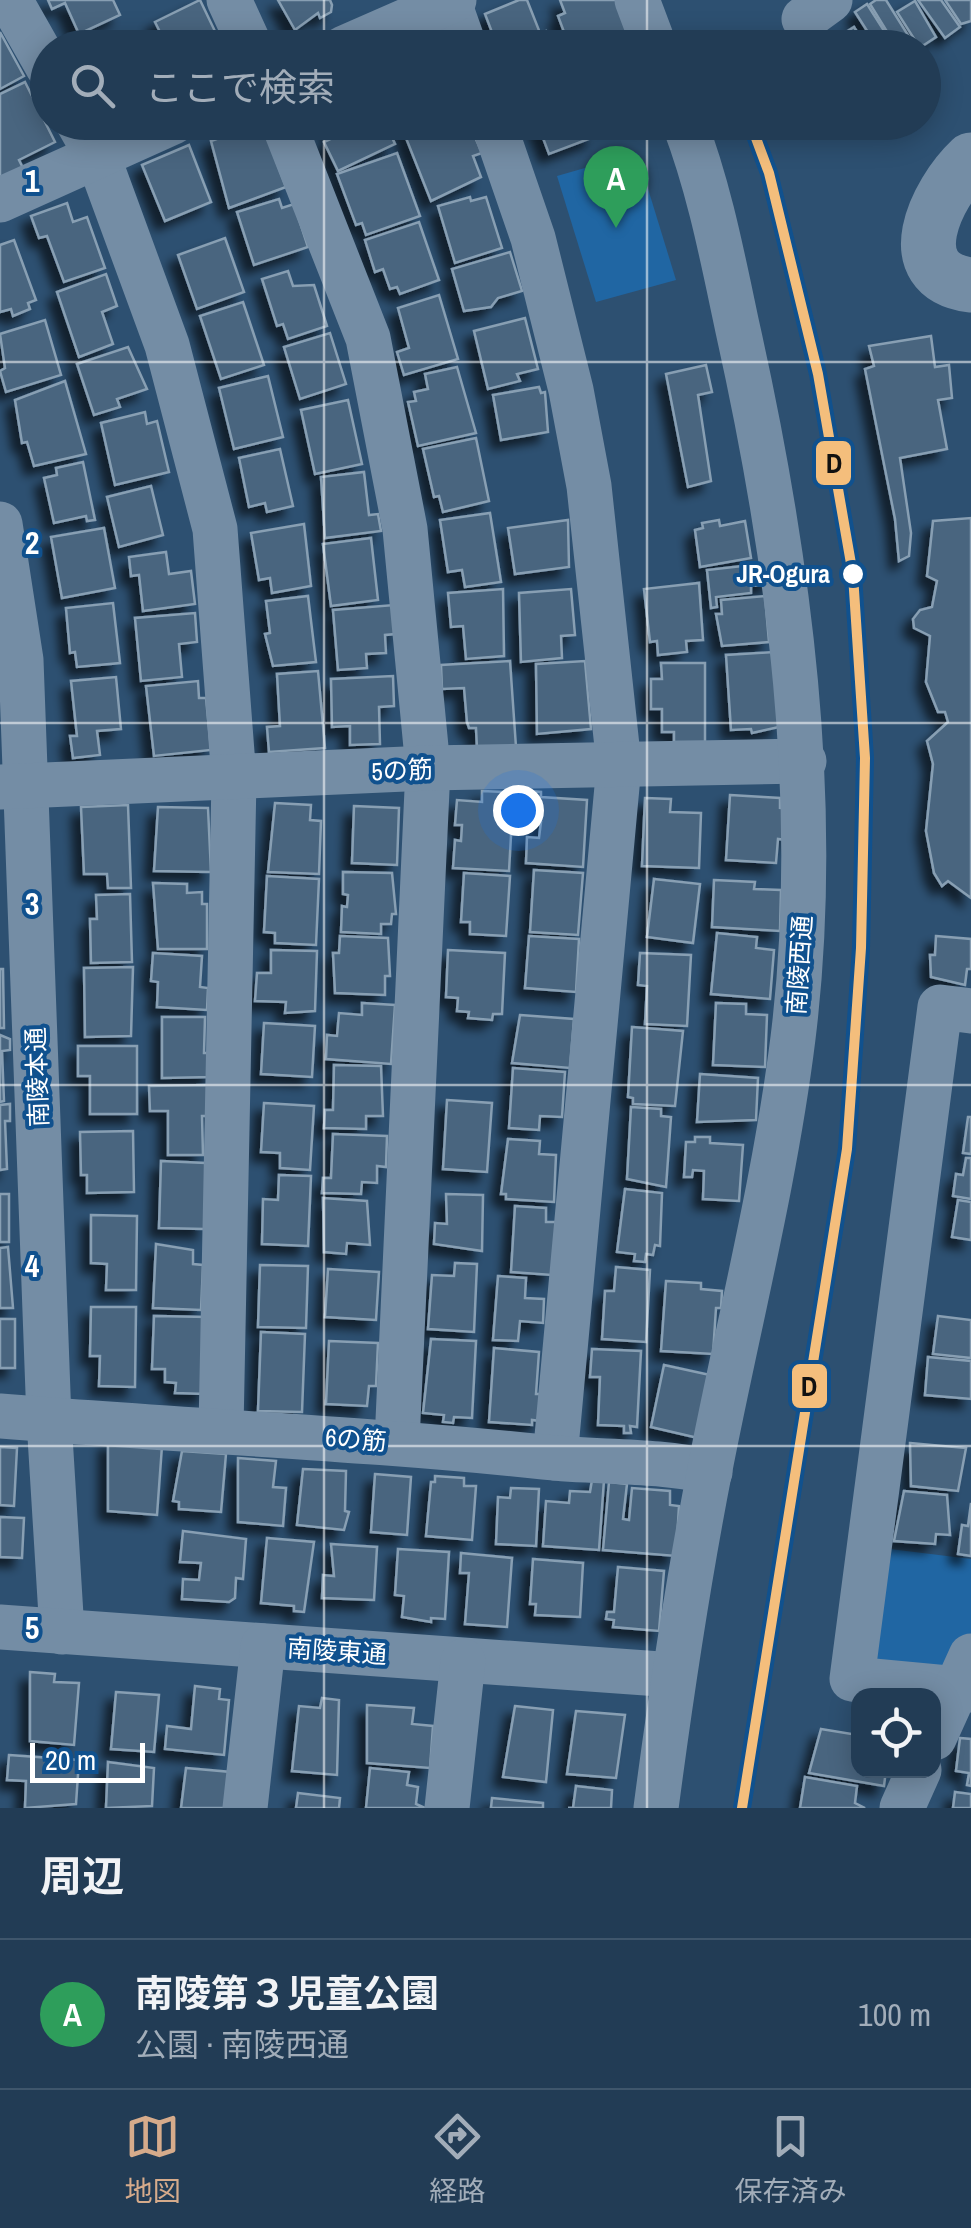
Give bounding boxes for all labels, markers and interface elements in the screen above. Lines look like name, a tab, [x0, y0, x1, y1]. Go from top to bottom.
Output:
search box	[30, 30, 941, 140]
icon: search	[65, 58, 120, 113]
text: ここで検索	[145, 62, 335, 113]
pin: A	[584, 146, 648, 228]
text: 1	[25, 159, 40, 202]
line badge: D	[814, 439, 853, 487]
text: D	[826, 444, 842, 482]
text: 2	[25, 521, 39, 564]
place label: JR-Ogura	[737, 557, 831, 591]
marker: JR-Ogura	[840, 561, 866, 587]
street label: 5の筋	[370, 751, 434, 789]
your location	[493, 785, 544, 836]
text: 3	[25, 882, 39, 925]
street label: 南陵西通	[779, 914, 819, 1016]
street label: 南陵本通	[18, 1026, 56, 1128]
text: 4	[25, 1244, 40, 1287]
line badge: D	[790, 1362, 829, 1410]
text: D	[801, 1367, 817, 1405]
street label: 6の筋	[324, 1420, 388, 1458]
text: 5	[25, 1606, 39, 1649]
street label: 南陵東通	[286, 1631, 388, 1671]
map controls	[851, 1688, 941, 1778]
button: locate	[851, 1688, 941, 1778]
scale bar	[30, 1738, 145, 1782]
text: 20 m	[45, 1741, 96, 1779]
text: 周辺	[40, 1848, 124, 1904]
text: 南陵第３児童公園	[135, 1968, 439, 2019]
text: A	[63, 1993, 82, 2036]
text: 100 m	[858, 1993, 931, 2036]
text: 公園 · 南陵西通	[135, 2023, 349, 2066]
tab: 地図	[124, 2109, 181, 2210]
tab: 経路	[429, 2109, 486, 2210]
tab: 保存済み	[734, 2109, 847, 2210]

